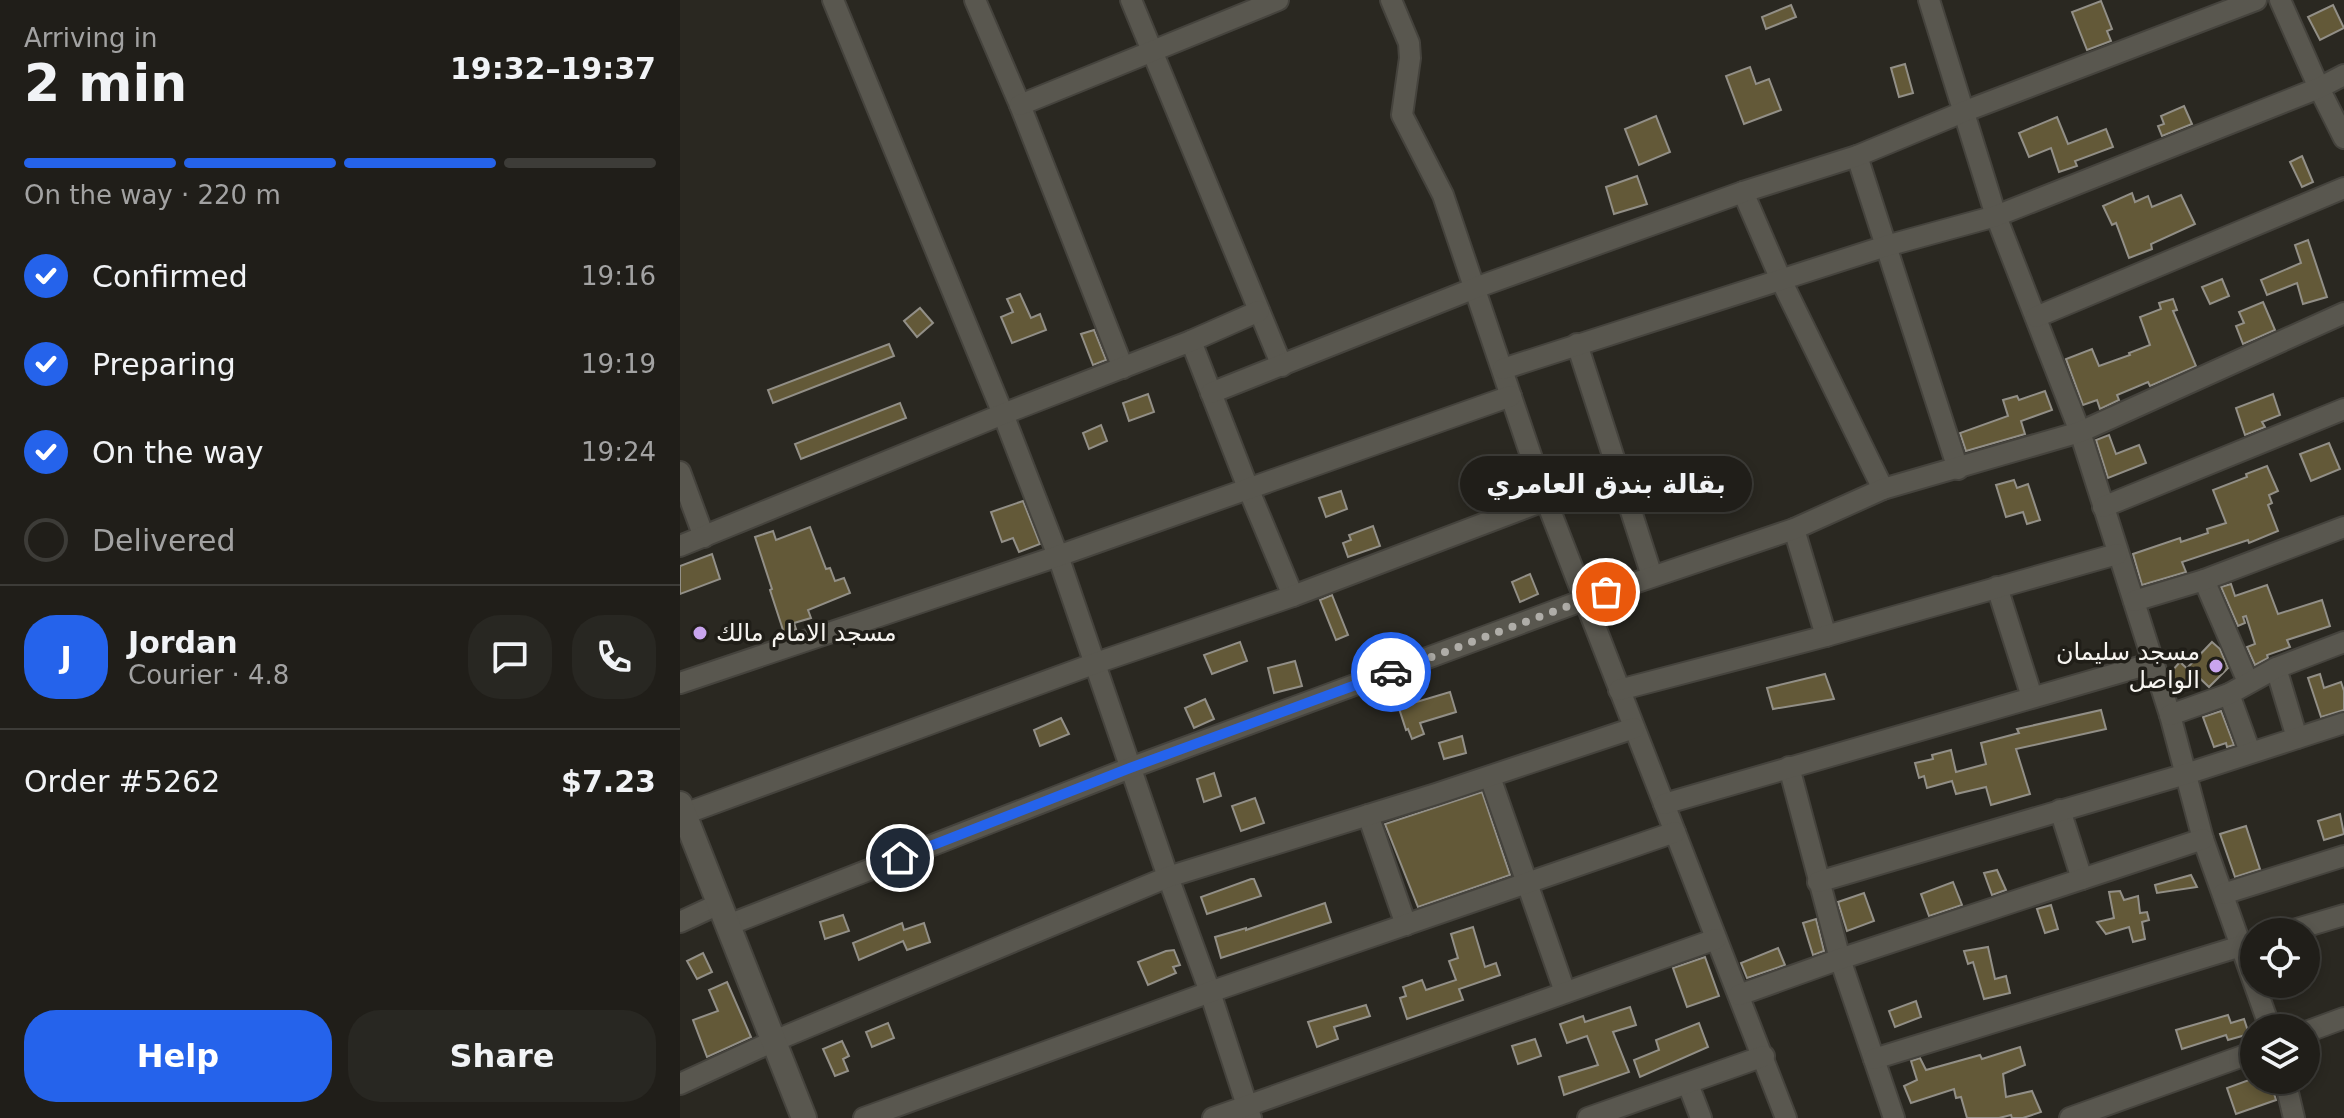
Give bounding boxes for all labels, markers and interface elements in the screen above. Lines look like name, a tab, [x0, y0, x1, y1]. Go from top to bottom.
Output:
text: Arriving in	[24, 23, 158, 53]
text: 19:32–19:37	[450, 51, 656, 86]
text: 2 min	[24, 53, 187, 113]
text: On the way · 220 m	[24, 180, 281, 210]
icon: check	[24, 254, 68, 298]
text: Confirmed	[92, 259, 248, 294]
text: 19:16	[581, 261, 656, 291]
icon: check	[24, 342, 68, 386]
text: Preparing	[92, 347, 236, 382]
text: 19:19	[581, 349, 656, 379]
icon: check	[24, 430, 68, 474]
text: On the way	[92, 435, 264, 470]
text: 19:24	[581, 437, 656, 467]
callout: بقالة بندق العامري	[1460, 456, 1752, 512]
text: بقالة بندق العامري	[1486, 469, 1726, 499]
text: Delivered	[92, 523, 236, 558]
pin	[1572, 558, 1640, 626]
icon: bag	[1584, 570, 1628, 614]
button: chat	[468, 615, 552, 699]
button: phone	[572, 615, 656, 699]
place label: مسجد الامام مالك	[716, 619, 897, 647]
marker: مسجد الامام مالك	[691, 624, 709, 642]
text: Jordan	[128, 625, 238, 660]
courier	[1351, 632, 1431, 712]
place label: مسجد سليمان الواصل	[2056, 638, 2200, 694]
text: J	[60, 640, 72, 675]
icon: car	[1369, 650, 1413, 694]
marker: مسجد سليمان الواصل	[2207, 657, 2225, 675]
text: Courier · 4.8	[128, 660, 289, 690]
text: Order #5262	[24, 764, 220, 799]
text: $7.23	[561, 764, 656, 799]
pin	[866, 824, 934, 892]
icon: home	[878, 836, 922, 880]
map controls	[2240, 918, 2320, 1094]
button: locate	[2240, 918, 2320, 998]
button: Help	[24, 1010, 332, 1102]
button: Share	[348, 1010, 656, 1102]
button: layers	[2240, 1014, 2320, 1094]

